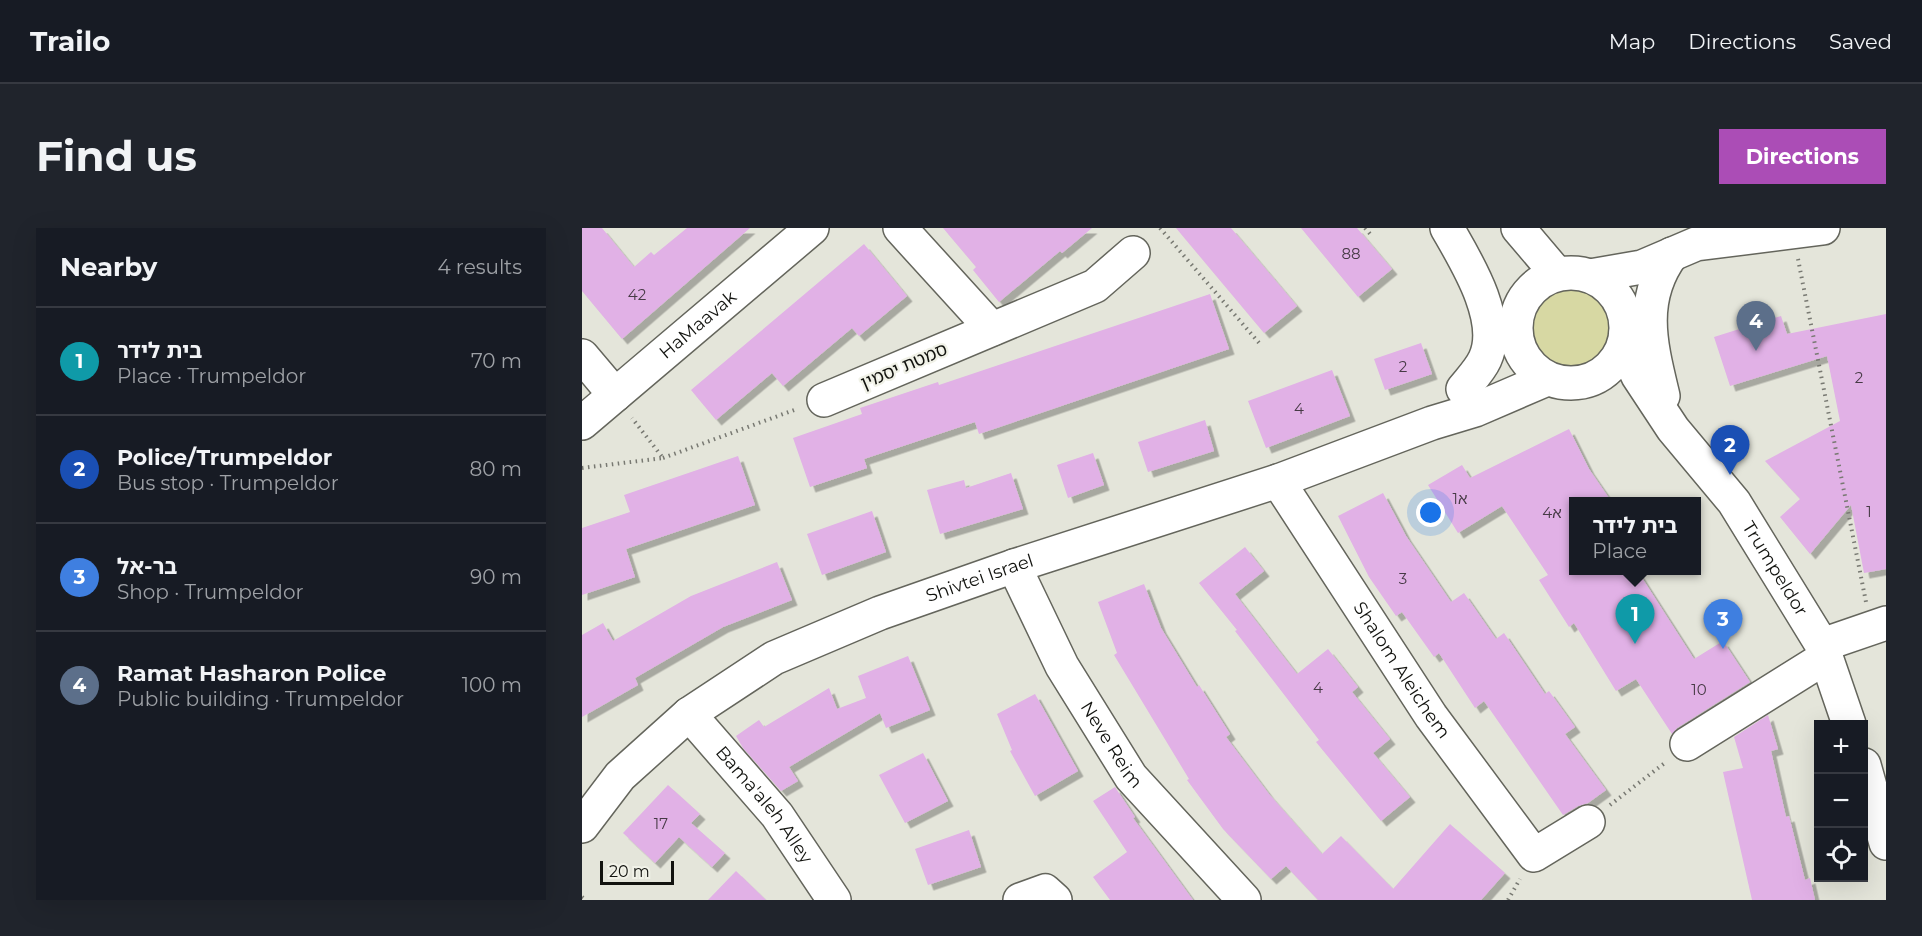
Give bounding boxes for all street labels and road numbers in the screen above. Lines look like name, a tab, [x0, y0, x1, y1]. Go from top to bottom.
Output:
street label: HaMaavak	[655, 286, 741, 364]
street label: סמטת יסמין	[857, 338, 951, 394]
street label: Trumpeldor	[1738, 517, 1812, 620]
street label: Shivtei Israel	[923, 549, 1036, 607]
street label: Shalom Aleichem	[1349, 598, 1455, 743]
street label: Neve Reim	[1076, 698, 1147, 793]
street label: Bama'aleh Alley	[711, 741, 817, 868]

